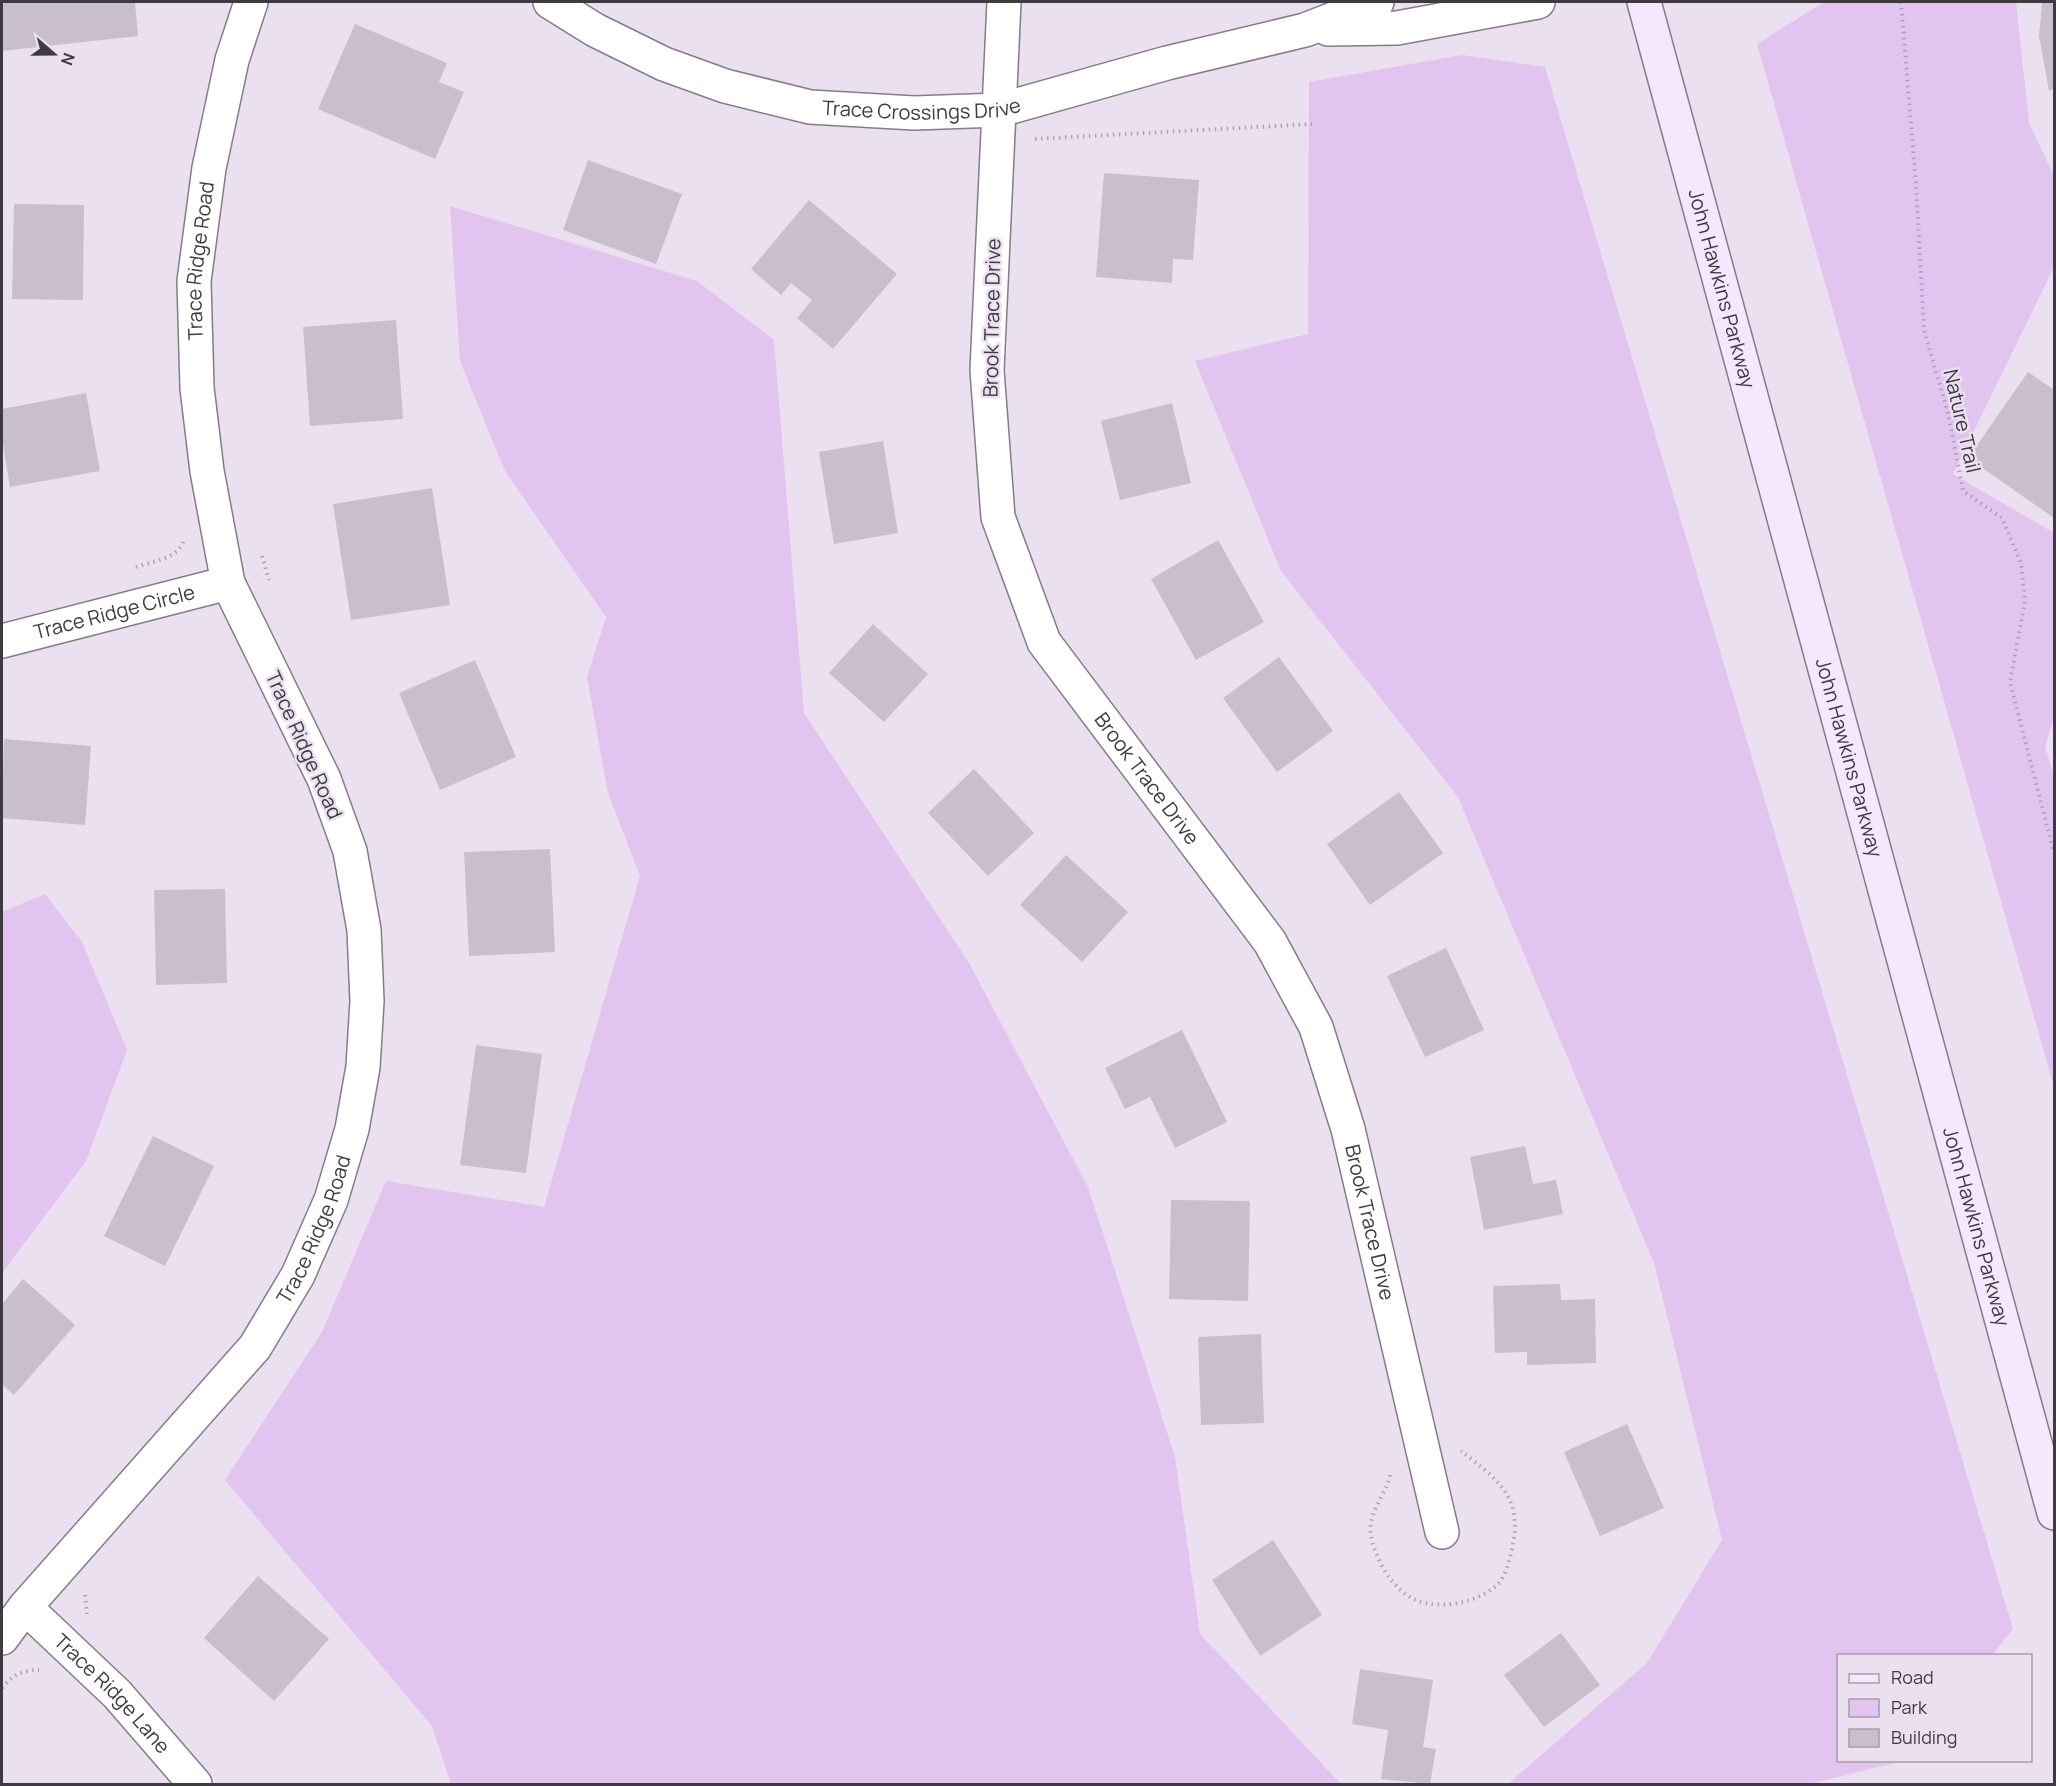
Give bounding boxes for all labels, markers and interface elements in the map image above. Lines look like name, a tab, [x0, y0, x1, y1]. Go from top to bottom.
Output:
north arrow	[24, 24, 84, 84]
text: N	[56, 50, 80, 68]
street label: Trace Crossings Drive	[821, 91, 1024, 126]
street label: Trace Ridge Road	[180, 180, 220, 340]
street label: John Hawkins Parkway	[1682, 186, 1762, 392]
street label: Brook Trace Drive	[977, 238, 1006, 398]
street label: Nature Trail	[1937, 366, 1988, 475]
street label: Trace Ridge Circle	[31, 578, 198, 645]
street label: John Hawkins Parkway	[1810, 655, 1890, 861]
street label: Trace Ridge Road	[260, 667, 349, 823]
street label: Brook Trace Drive	[1089, 707, 1206, 850]
street label: John Hawkins Parkway	[1937, 1124, 2017, 1330]
street label: Brook Trace Drive	[1339, 1142, 1401, 1303]
street label: Trace Ridge Road	[270, 1152, 357, 1309]
street label: Trace Ridge Lane	[48, 1627, 177, 1759]
legend	[1837, 1654, 2032, 1762]
text: Road	[1891, 1665, 1934, 1689]
text: Park	[1891, 1695, 1928, 1719]
text: Building	[1891, 1725, 1957, 1749]

